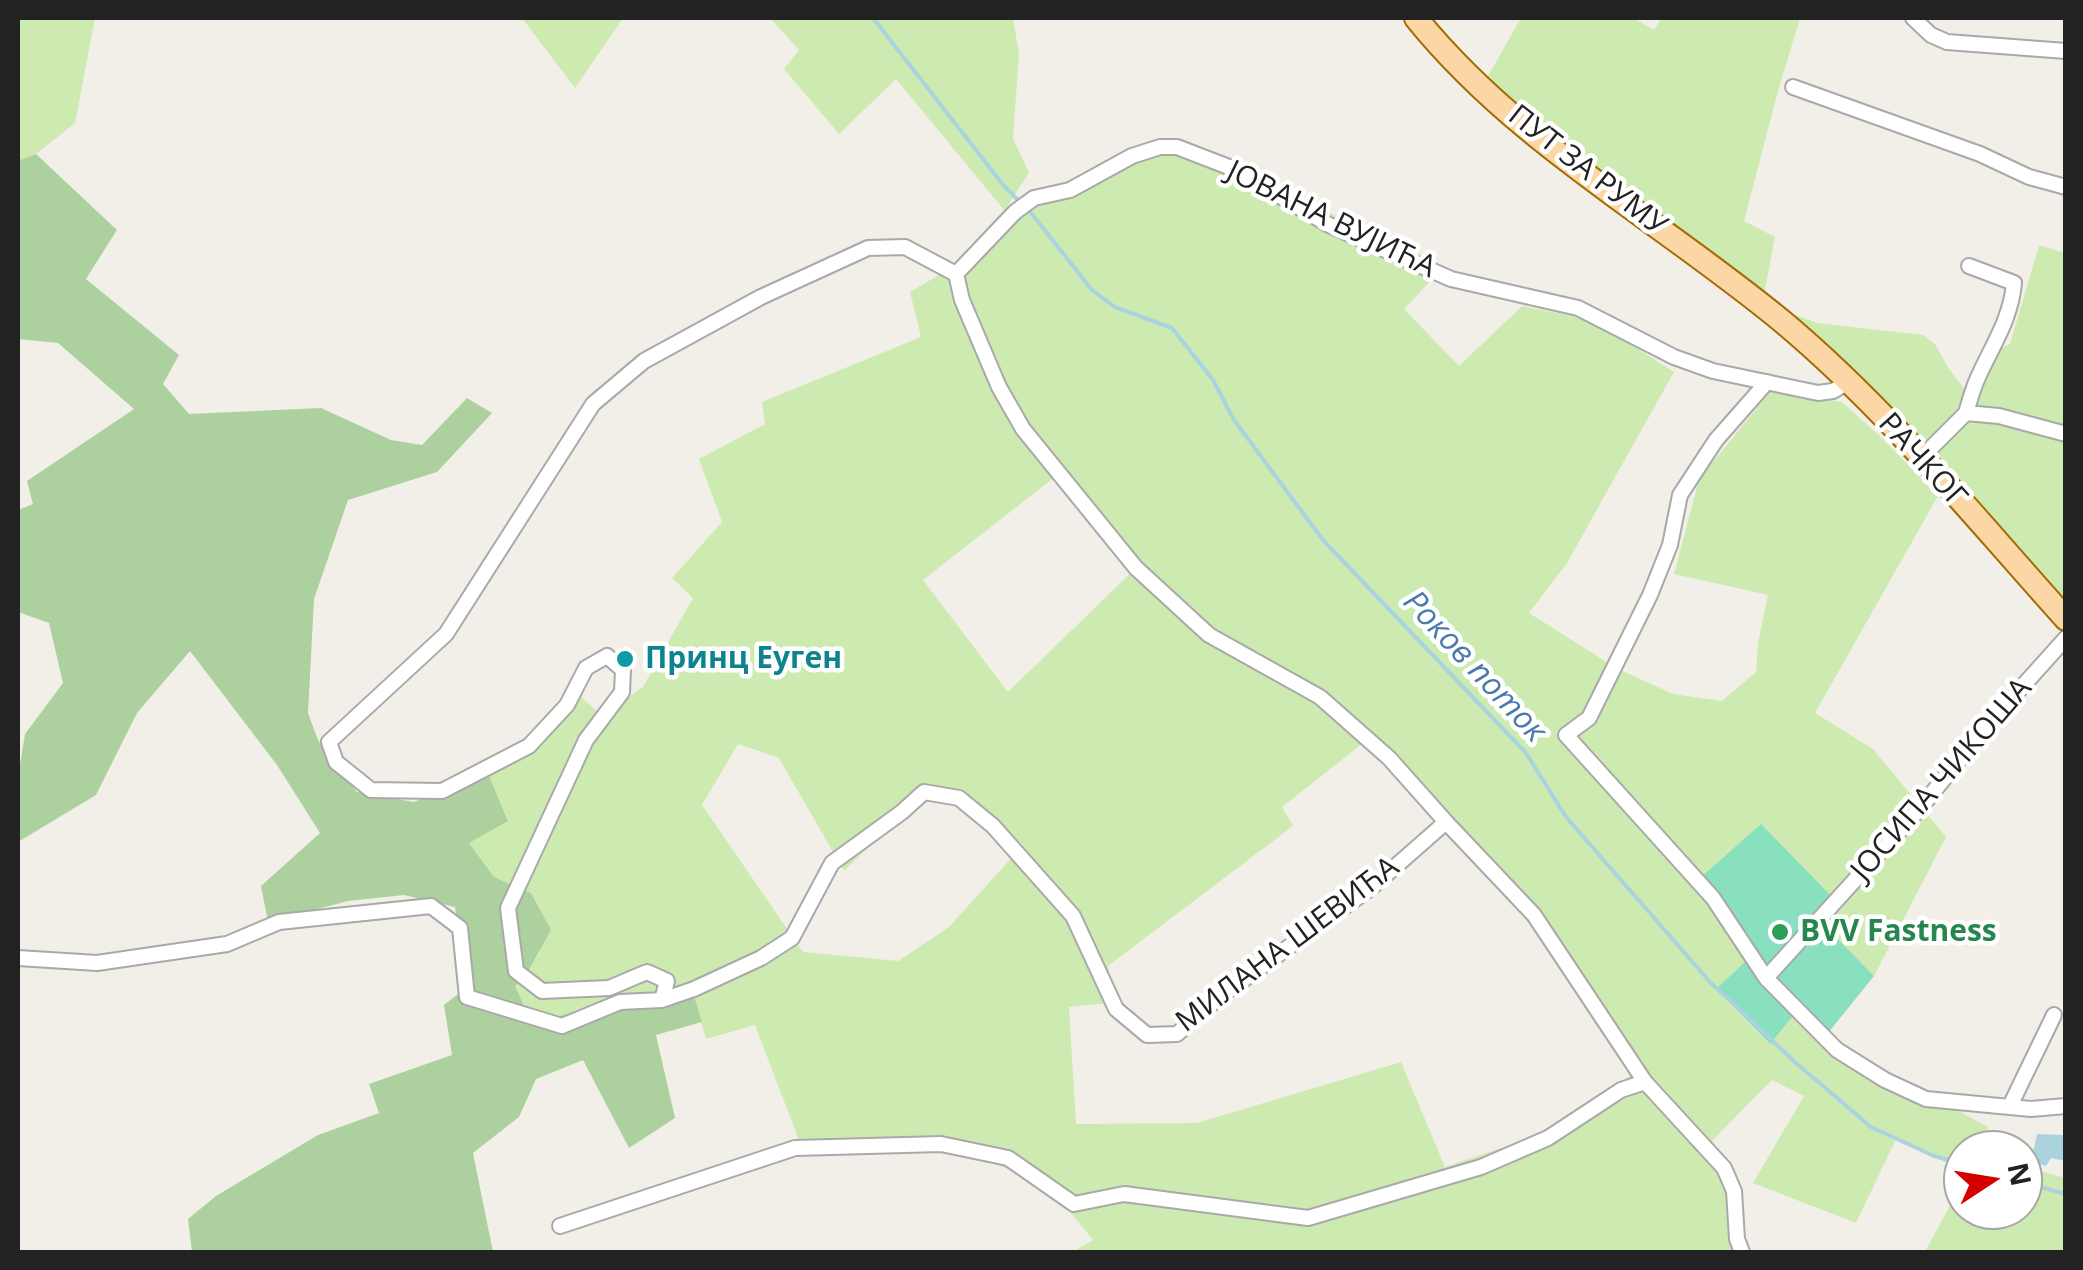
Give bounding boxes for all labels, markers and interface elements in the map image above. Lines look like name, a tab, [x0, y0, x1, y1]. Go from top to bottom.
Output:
street label: ПУТ ЗА РУМУ	[1501, 98, 1673, 244]
street label: ЈОВАНА ВУЈИЋА	[1220, 154, 1442, 286]
street label: РАЧКОГ	[1870, 406, 1974, 516]
water label: Роков поток	[1394, 583, 1554, 751]
place label: Принц Еуген	[645, 641, 842, 677]
marker: Принц Еуген	[614, 648, 636, 670]
street label: ЈОСИПА ЧИКОША	[1844, 671, 2040, 889]
street label: МИЛАНА ШЕВИЋА	[1170, 850, 1406, 1040]
place label: BVV Fastness	[1800, 914, 1997, 950]
marker: BVV Fastness	[1769, 921, 1791, 943]
north arrow	[1943, 1130, 2043, 1230]
text: N	[1999, 1159, 2041, 1189]

